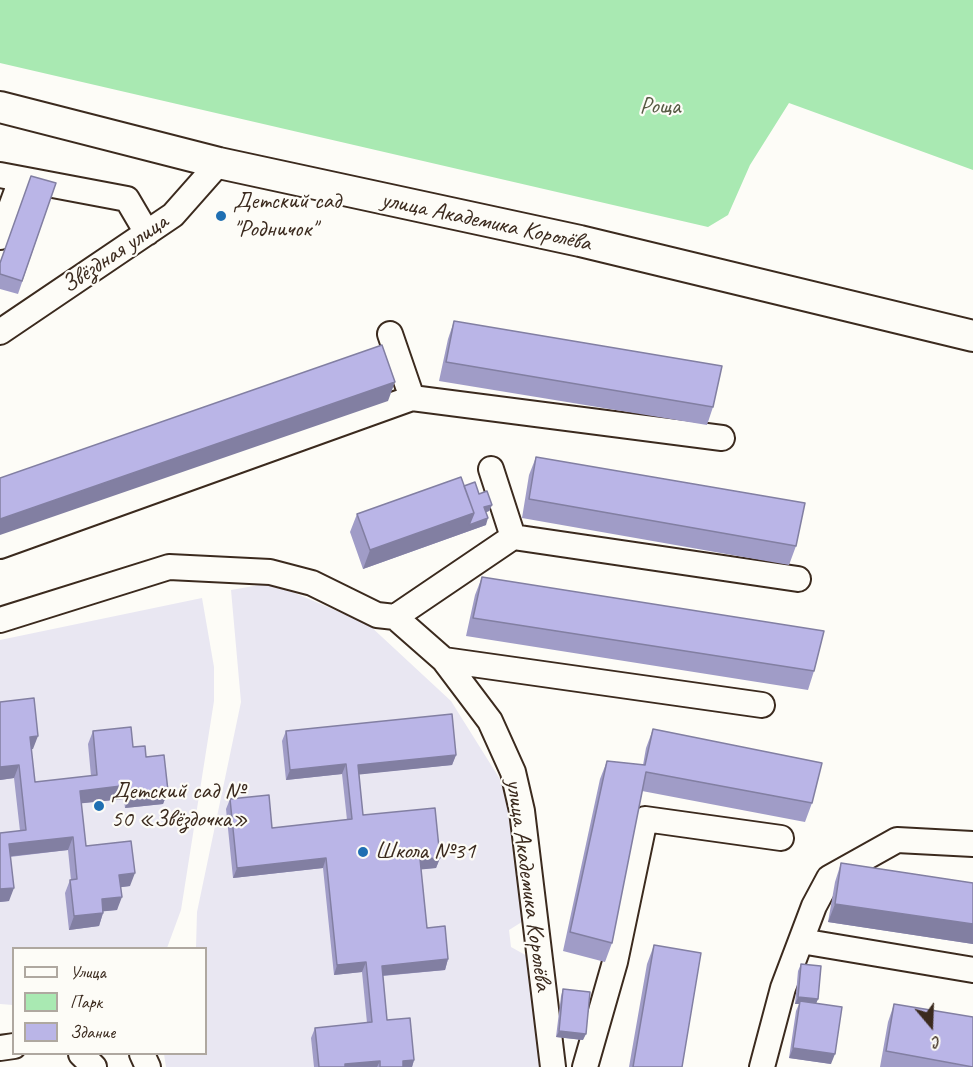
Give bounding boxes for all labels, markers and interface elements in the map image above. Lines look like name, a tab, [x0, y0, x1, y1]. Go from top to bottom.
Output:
park label: Роща	[640, 93, 680, 121]
street label: улица Академика Королёва	[379, 186, 593, 258]
place label: Детский сад "Родничок"	[233, 188, 341, 244]
street label: Звёздная улица	[56, 208, 174, 300]
marker: Детский сад "Родничок"	[214, 209, 228, 223]
street label: улица Академика Королёва	[499, 777, 557, 993]
place label: Детский сад № 50 «Звёздочка»	[111, 778, 248, 834]
marker: Детский сад № 50 «Звёздочка»	[92, 799, 106, 813]
place label: Школа №31	[375, 838, 475, 866]
marker: Школа №31	[356, 845, 370, 859]
legend	[12, 947, 207, 1055]
text: Улица	[70, 961, 106, 983]
text: Парк	[70, 991, 102, 1013]
north arrow	[901, 995, 961, 1055]
text: Здание	[70, 1021, 115, 1043]
text: С	[930, 1031, 944, 1053]

